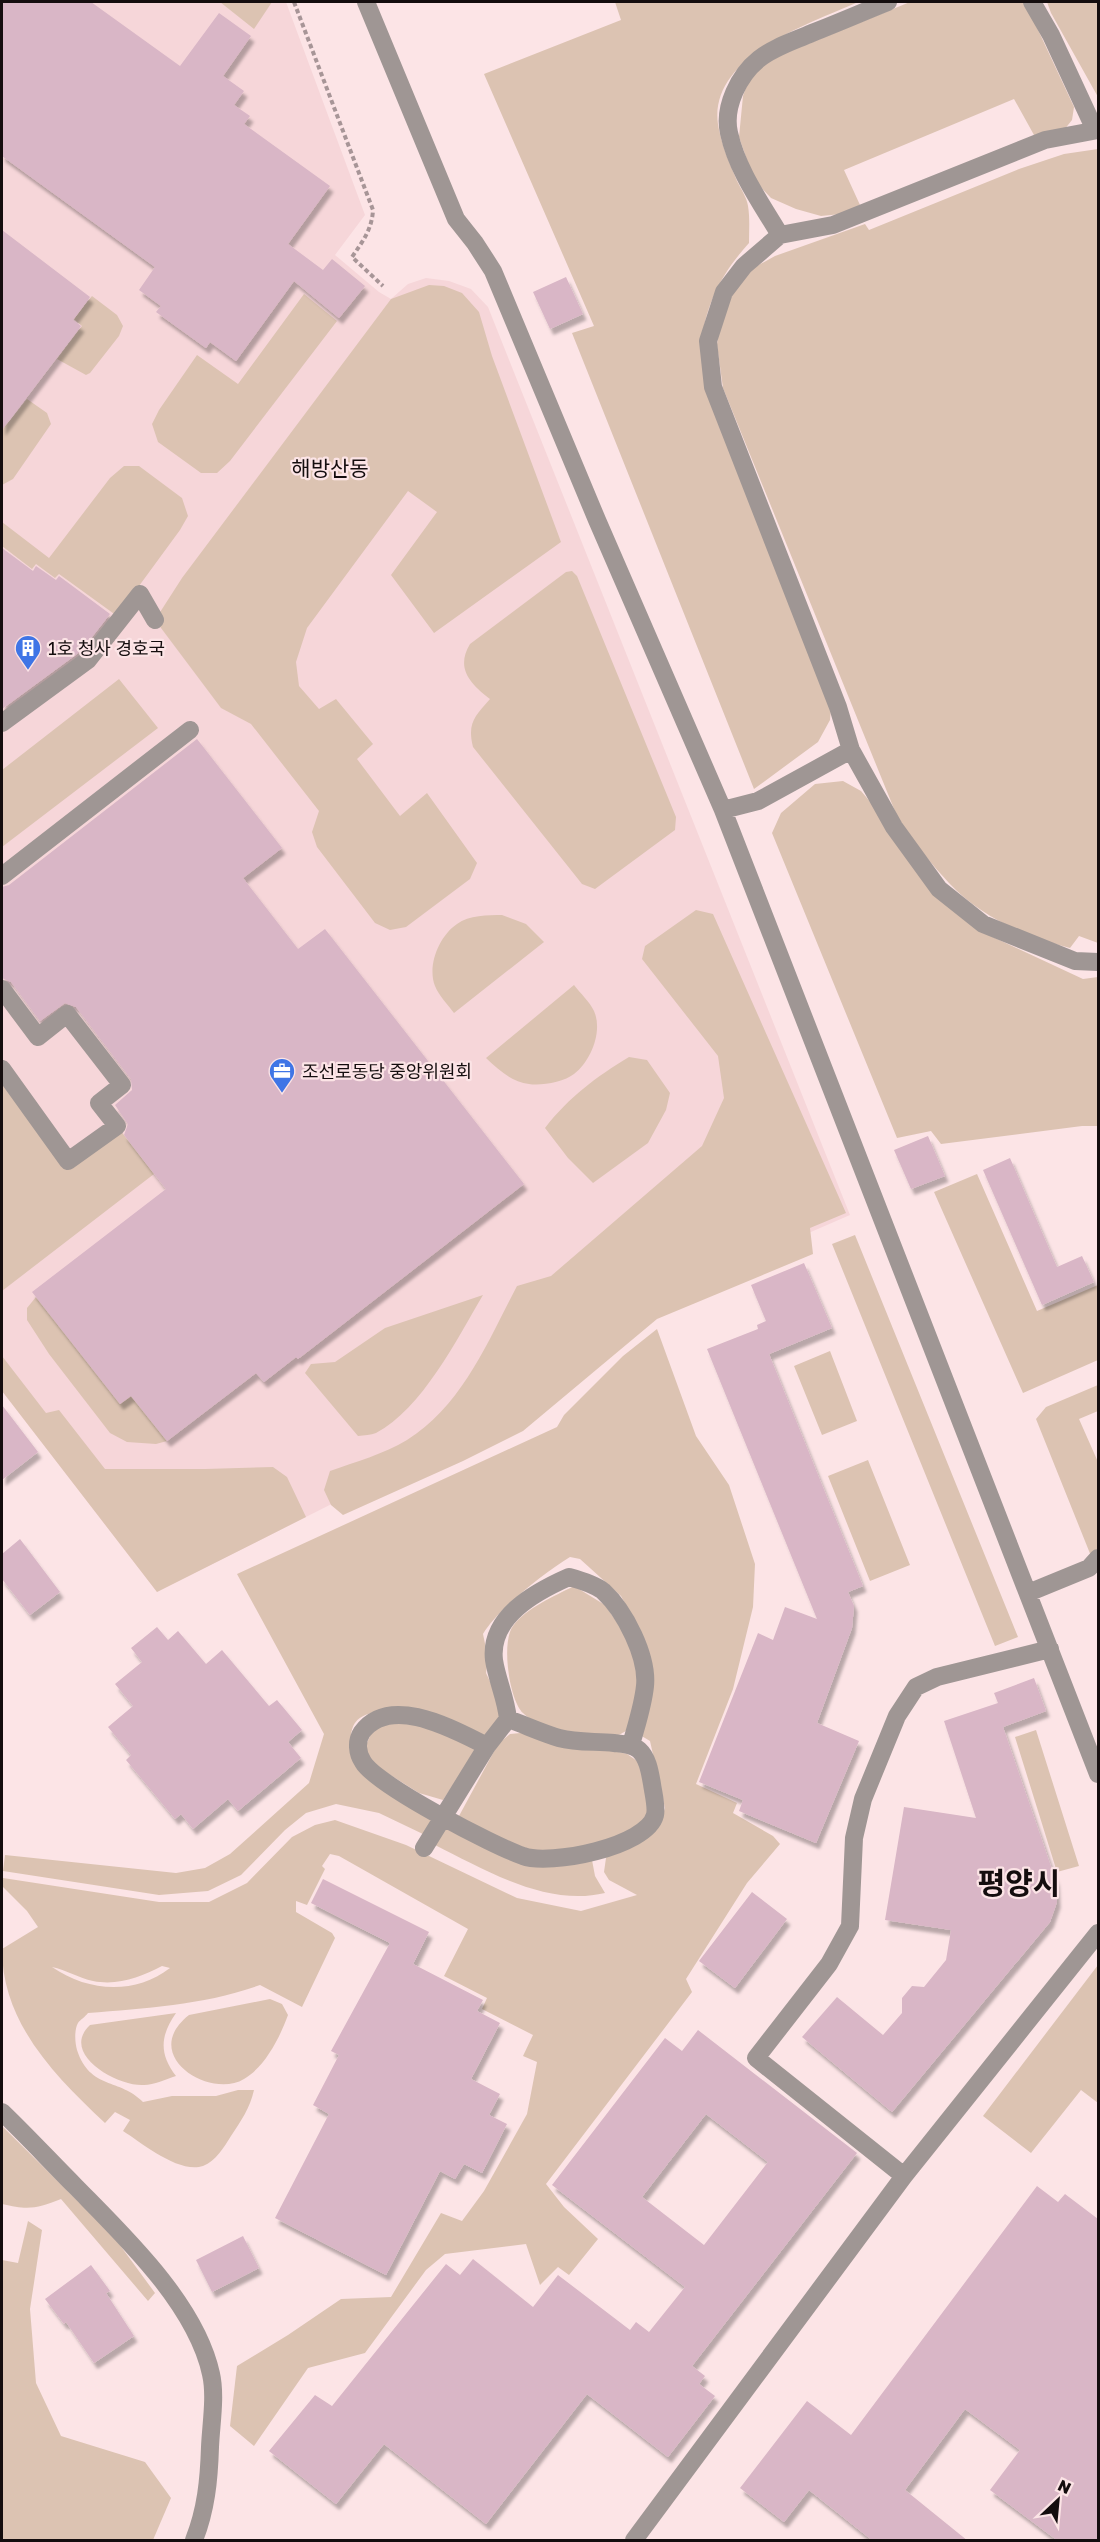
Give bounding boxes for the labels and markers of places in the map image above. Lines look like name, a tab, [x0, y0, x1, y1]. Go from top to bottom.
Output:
building icon: 1호 청사 경호국	[13, 633, 43, 671]
place label: 1호 청사 경호국	[48, 637, 165, 659]
office icon: 조선로동당 중앙위원회	[267, 1056, 297, 1094]
place label: 조선로동당 중앙위원회	[302, 1060, 472, 1082]

